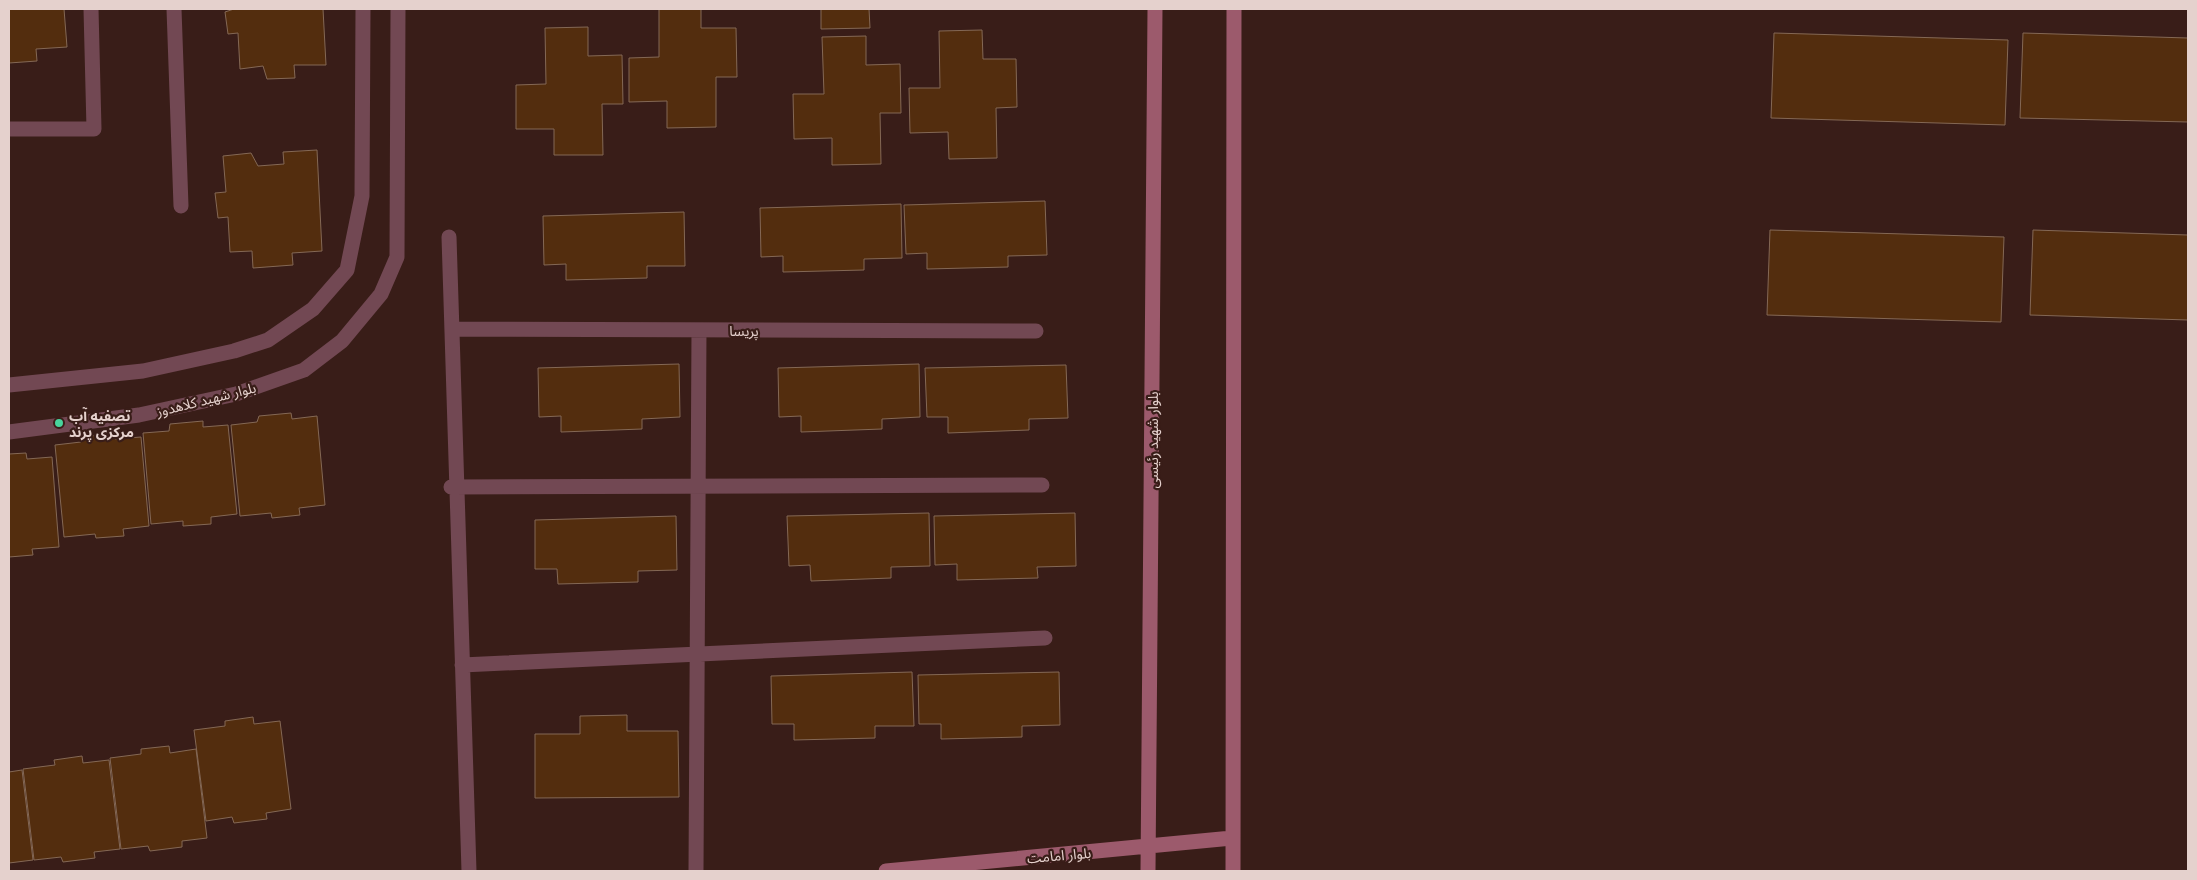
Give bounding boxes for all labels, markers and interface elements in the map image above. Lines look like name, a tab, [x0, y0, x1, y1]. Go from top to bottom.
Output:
street label: پریسا	[729, 322, 759, 341]
street label: بلوار شهید کلاهدوز	[153, 378, 258, 421]
street label: بلوار شهید رئیسی	[1144, 391, 1162, 488]
place label: تصفیه آب مرکزی پرند	[69, 407, 134, 441]
marker: تصفیه آب مرکزی پرند	[53, 417, 65, 429]
street label: بلوار امامت	[1026, 844, 1092, 867]

